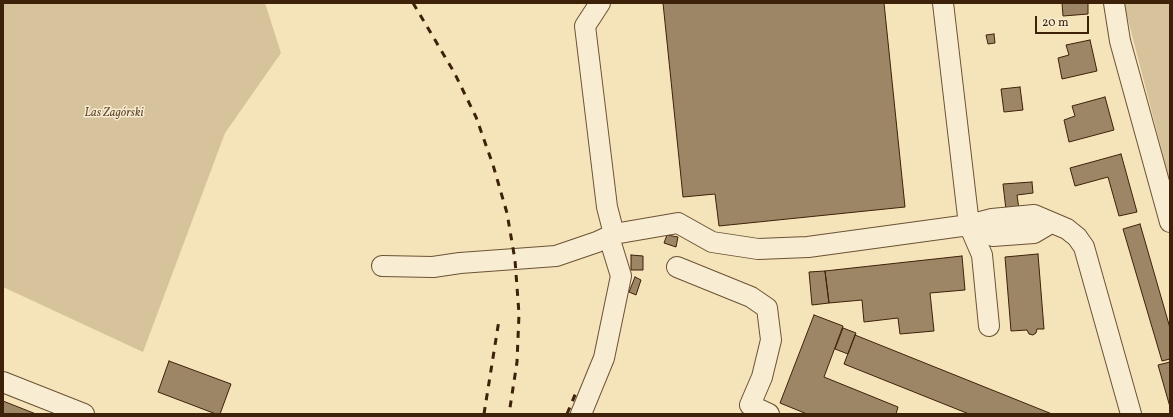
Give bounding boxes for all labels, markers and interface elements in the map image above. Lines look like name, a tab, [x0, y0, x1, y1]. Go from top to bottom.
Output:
scale bar	[1037, 8, 1091, 34]
text: 20 m	[1042, 15, 1069, 31]
park label: Las Zagórski	[85, 107, 143, 121]

